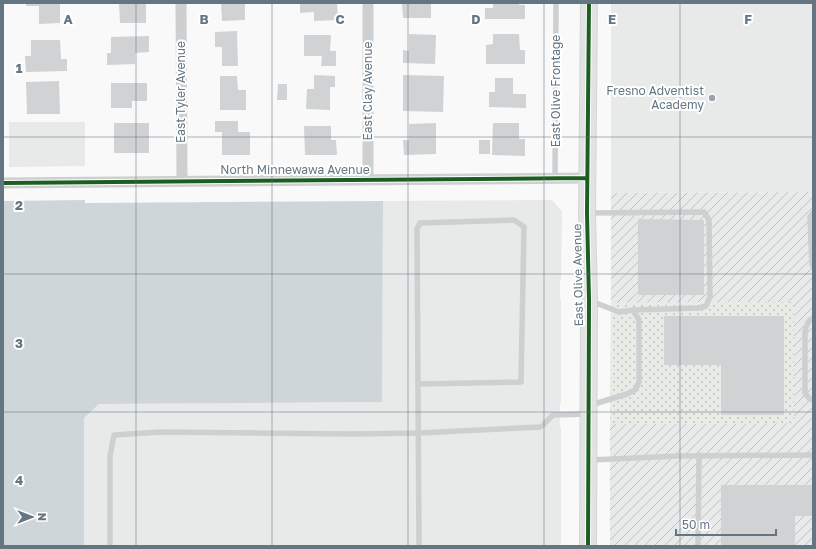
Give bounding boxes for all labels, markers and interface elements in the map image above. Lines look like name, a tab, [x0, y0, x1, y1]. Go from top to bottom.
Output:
text: A	[63, 11, 73, 27]
text: B	[199, 11, 209, 27]
text: C	[335, 11, 345, 27]
text: D	[471, 11, 481, 27]
text: E	[608, 11, 616, 27]
text: F	[744, 11, 752, 27]
street label: East Olive Frontage	[548, 35, 563, 147]
street label: East Tyler Avenue	[173, 41, 188, 143]
street label: East Clay Avenue	[360, 42, 375, 140]
text: 1	[16, 60, 23, 76]
place label: Fresno Adventist Academy	[606, 83, 704, 112]
marker: Fresno Adventist Academy	[707, 93, 717, 103]
street label: North Minnewawa Avenue	[220, 162, 370, 177]
text: 2	[15, 197, 23, 213]
street label: East Olive Avenue	[569, 223, 586, 327]
text: 3	[15, 335, 23, 351]
text: 4	[15, 472, 23, 488]
north arrow	[12, 497, 52, 537]
scale bar	[676, 511, 776, 537]
text: N	[36, 513, 49, 521]
text: 50 m	[682, 517, 710, 532]

